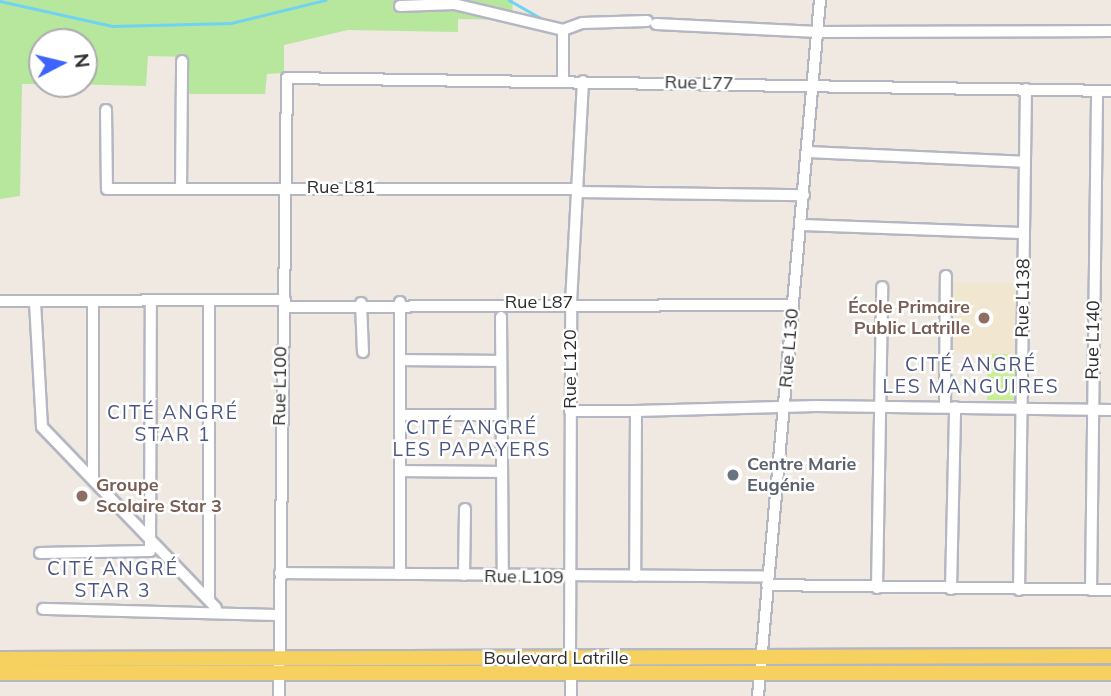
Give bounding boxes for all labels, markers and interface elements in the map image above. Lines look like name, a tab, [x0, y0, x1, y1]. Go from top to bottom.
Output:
north arrow	[28, 28, 98, 98]
text: N	[69, 52, 95, 69]
street label: Rue L77	[664, 72, 734, 94]
street label: Rue L81	[307, 176, 375, 198]
street label: Rue L138	[1012, 258, 1034, 338]
street label: Rue L87	[505, 291, 573, 313]
place label: École Primaire Public Latrille	[848, 297, 970, 340]
street label: Rue L140	[1082, 300, 1104, 380]
street label: Rue L130	[775, 307, 803, 389]
marker: École Primaire Public Latrille	[976, 310, 992, 326]
street label: Rue L120	[559, 329, 581, 409]
street label: Rue L100	[269, 346, 291, 426]
district label: CITÉ ANGRÉ LES MANGUIRES	[884, 354, 1058, 398]
district label: CITÉ ANGRÉ STAR 1	[108, 402, 238, 446]
district label: CITÉ ANGRÉ LES PAPAYERS	[394, 417, 550, 461]
place label: Centre Marie Eugénie	[747, 454, 856, 496]
marker: Centre Marie Eugénie	[725, 467, 741, 483]
place label: Groupe Scolaire Star 3	[96, 475, 222, 518]
marker: Groupe Scolaire Star 3	[74, 488, 90, 504]
district label: CITÉ ANGRÉ STAR 3	[48, 558, 178, 602]
street label: Rue L109	[484, 566, 564, 588]
street label: Boulevard Latrille	[483, 647, 629, 669]

